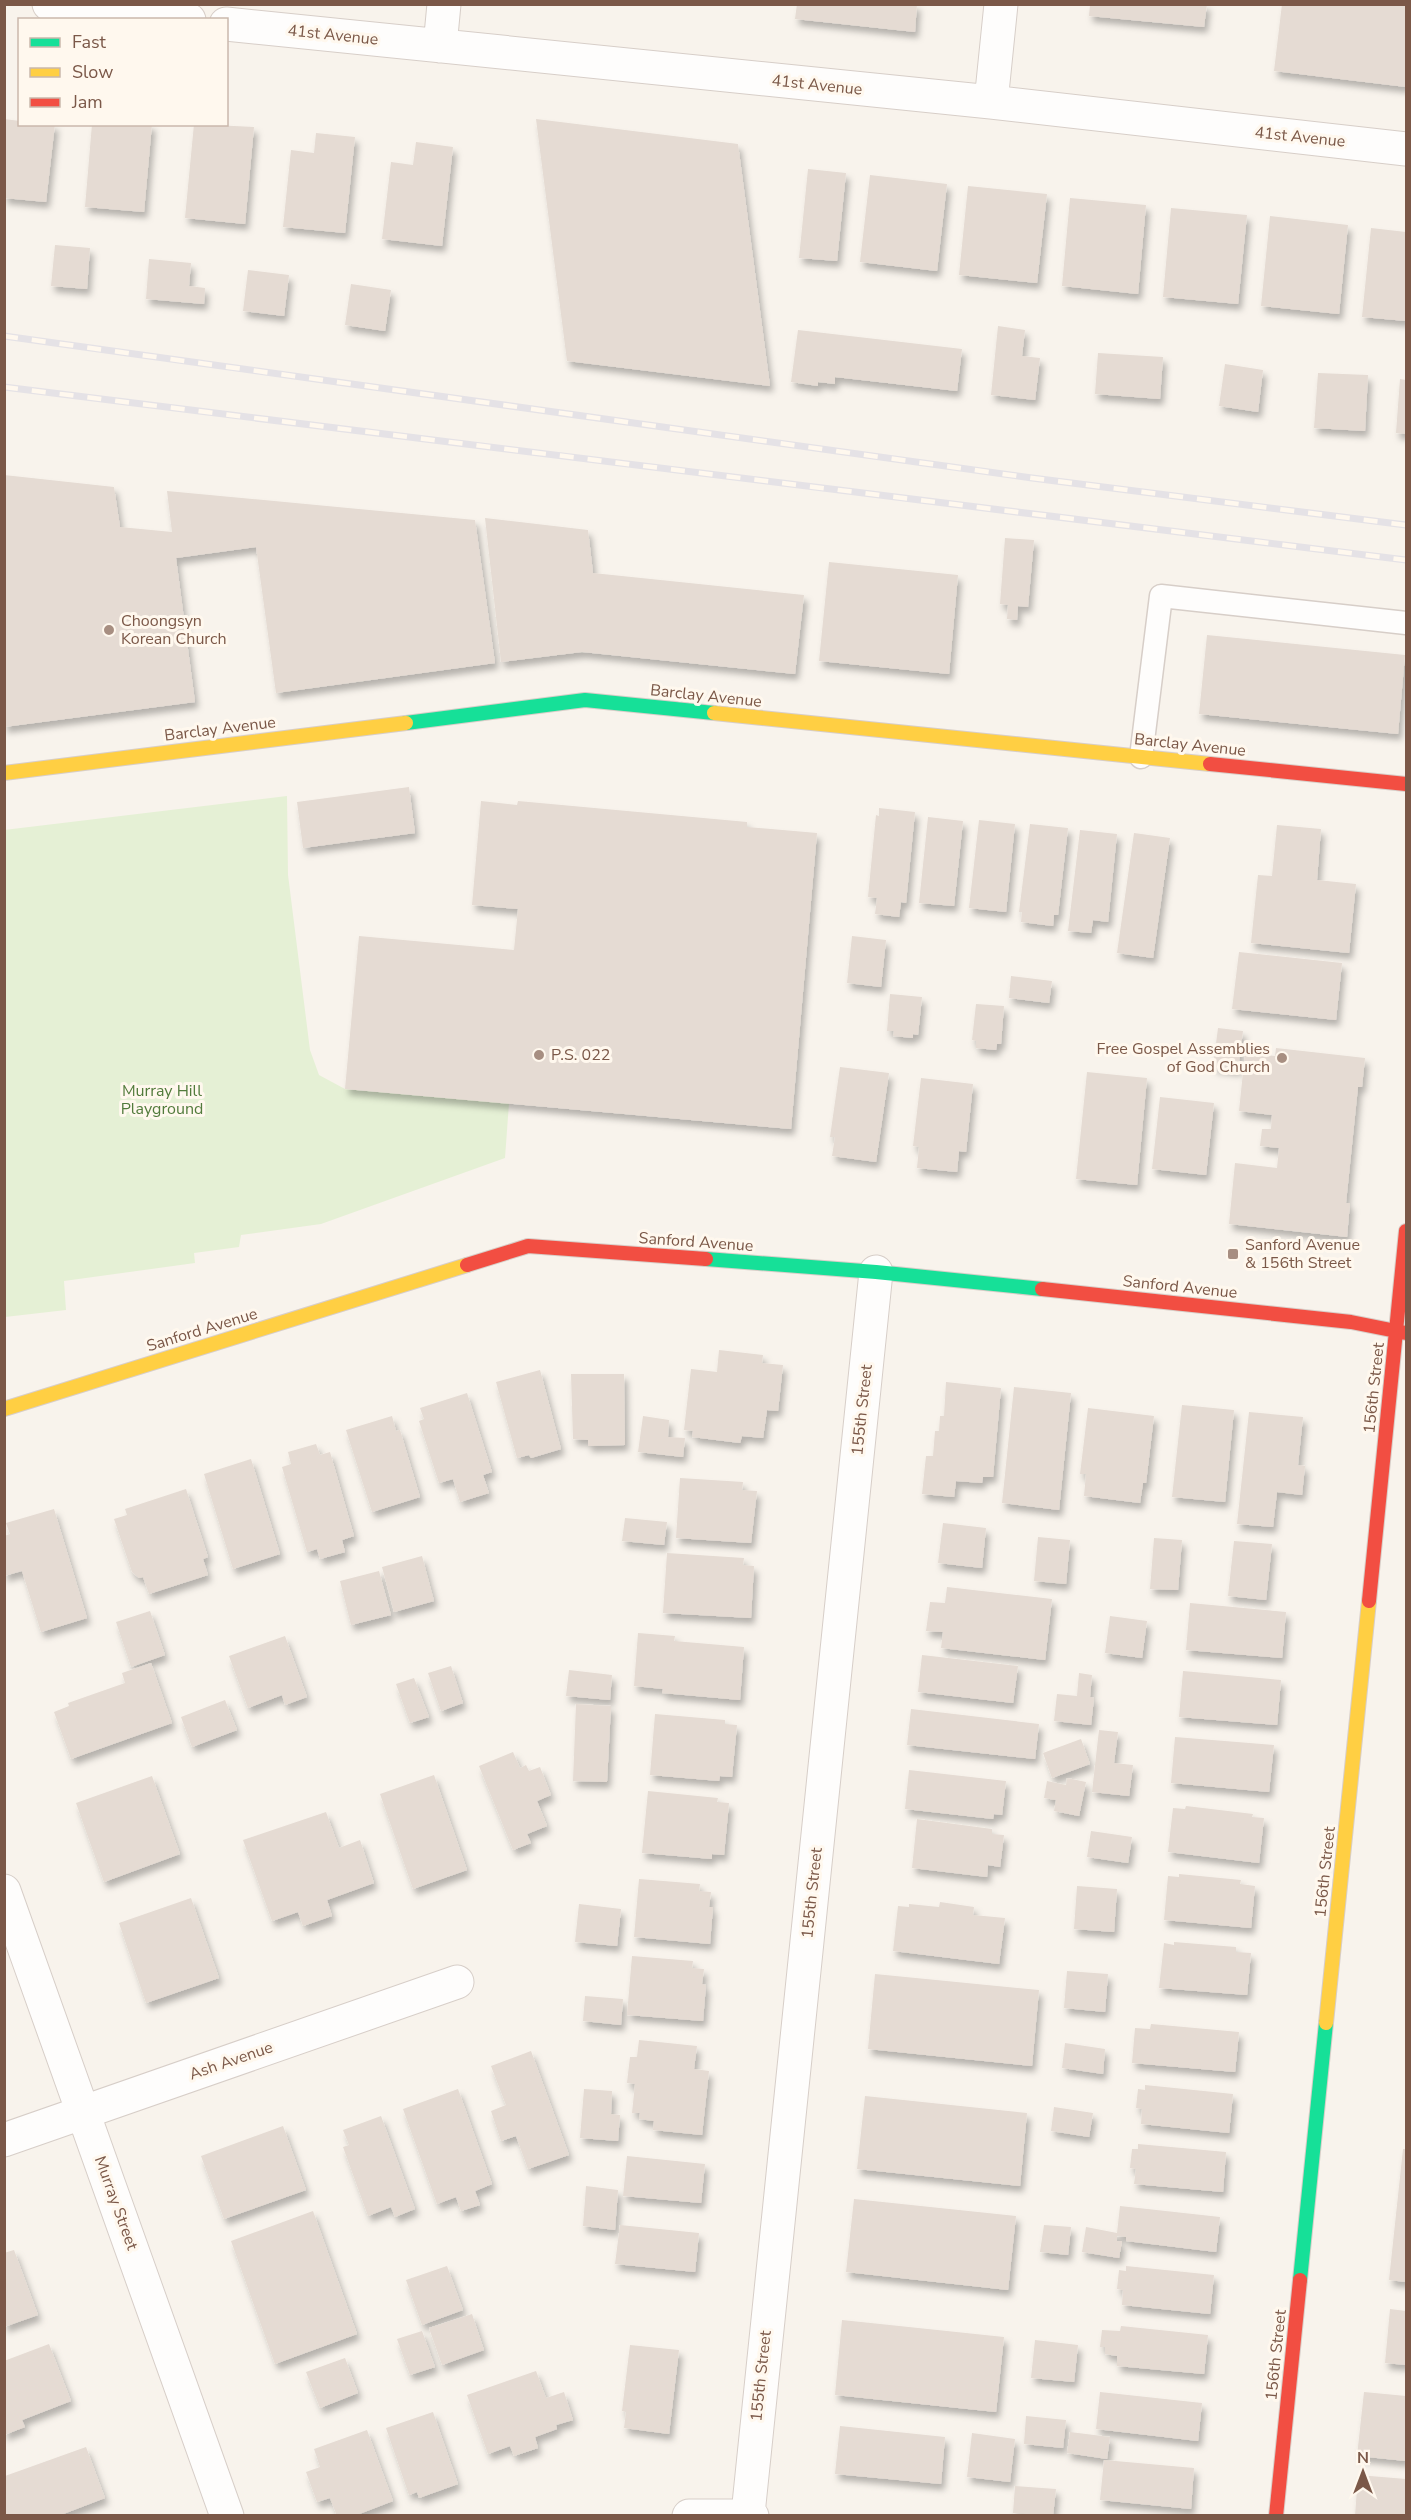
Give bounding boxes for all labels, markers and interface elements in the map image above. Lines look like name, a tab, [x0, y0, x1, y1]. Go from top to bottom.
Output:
legend	[18, 18, 228, 126]
street label: 41st Avenue	[287, 19, 379, 51]
text: Fast	[72, 30, 107, 54]
text: Slow	[72, 60, 113, 84]
street label: 41st Avenue	[771, 69, 863, 101]
text: Jam	[71, 90, 103, 114]
street label: 41st Avenue	[1254, 121, 1346, 153]
place label: Choongsyn Korean Church	[121, 610, 227, 650]
marker: Choongsyn Korean Church	[102, 623, 116, 637]
street label: Barclay Avenue	[649, 679, 763, 713]
street label: Barclay Avenue	[163, 711, 277, 747]
street label: Barclay Avenue	[1133, 728, 1247, 762]
place label: Free Gospel Assemblies of God Church	[1097, 1038, 1270, 1078]
place label: P.S. 022	[551, 1044, 610, 1066]
marker: P.S. 022	[532, 1048, 546, 1062]
marker: Free Gospel Assemblies of God Church	[1275, 1051, 1289, 1065]
park label: Murray Hill Playground	[121, 1080, 203, 1120]
street label: Sanford Avenue	[638, 1227, 754, 1257]
place label: Sanford Avenue & 156th Street	[1245, 1234, 1360, 1274]
marker: Sanford Avenue & 156th Street	[1226, 1247, 1240, 1261]
street label: Sanford Avenue	[1122, 1270, 1238, 1304]
street label: Sanford Avenue	[144, 1303, 260, 1357]
street label: 156th Street	[1358, 1341, 1390, 1435]
street label: 155th Street	[846, 1363, 878, 1457]
street label: 156th Street	[1309, 1825, 1341, 1919]
street label: 155th Street	[796, 1846, 828, 1940]
street label: Ash Avenue	[186, 2036, 276, 2086]
street label: Murray Street	[89, 2153, 143, 2253]
street label: 156th Street	[1260, 2308, 1292, 2402]
street label: 155th Street	[745, 2329, 777, 2423]
north arrow	[1333, 2442, 1393, 2502]
text: N	[1357, 2447, 1369, 2469]

